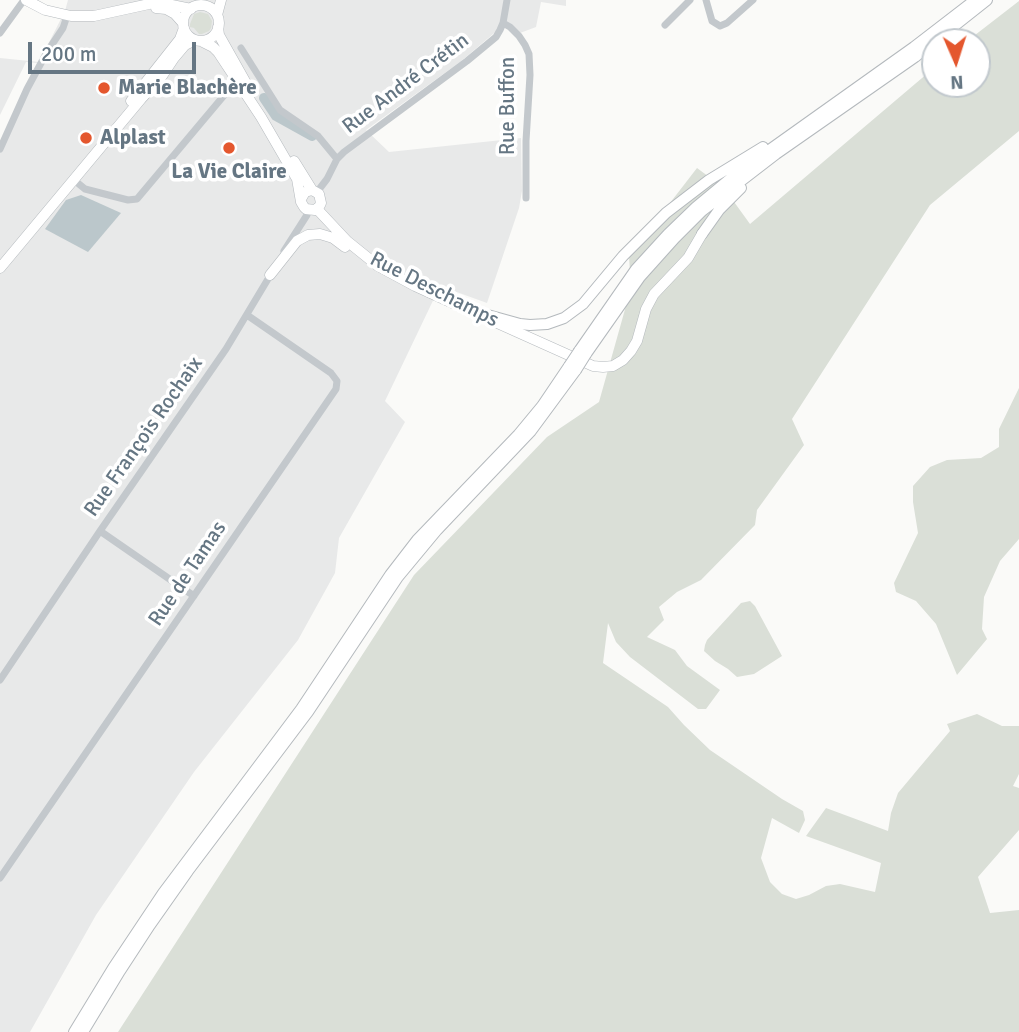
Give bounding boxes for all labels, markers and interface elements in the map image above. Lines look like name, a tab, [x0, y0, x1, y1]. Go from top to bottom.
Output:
scale bar	[32, 28, 200, 72]
street label: Rue André Crétin	[338, 28, 474, 140]
north arrow	[921, 28, 991, 98]
text: 200 m	[41, 41, 96, 67]
street label: Rue Buffon	[495, 57, 521, 155]
text: N	[950, 70, 964, 94]
place label: Marie Blachère	[118, 75, 257, 101]
marker: Marie Blachère	[96, 80, 112, 96]
place label: Alplast	[100, 125, 166, 151]
marker: Alplast	[78, 130, 94, 146]
marker: La Vie Claire	[221, 140, 237, 156]
place label: La Vie Claire	[171, 159, 287, 185]
street label: Rue Deschamps	[365, 247, 503, 333]
street label: Rue François Rochaix	[79, 352, 209, 522]
street label: Rue de Tamas	[144, 517, 232, 631]

